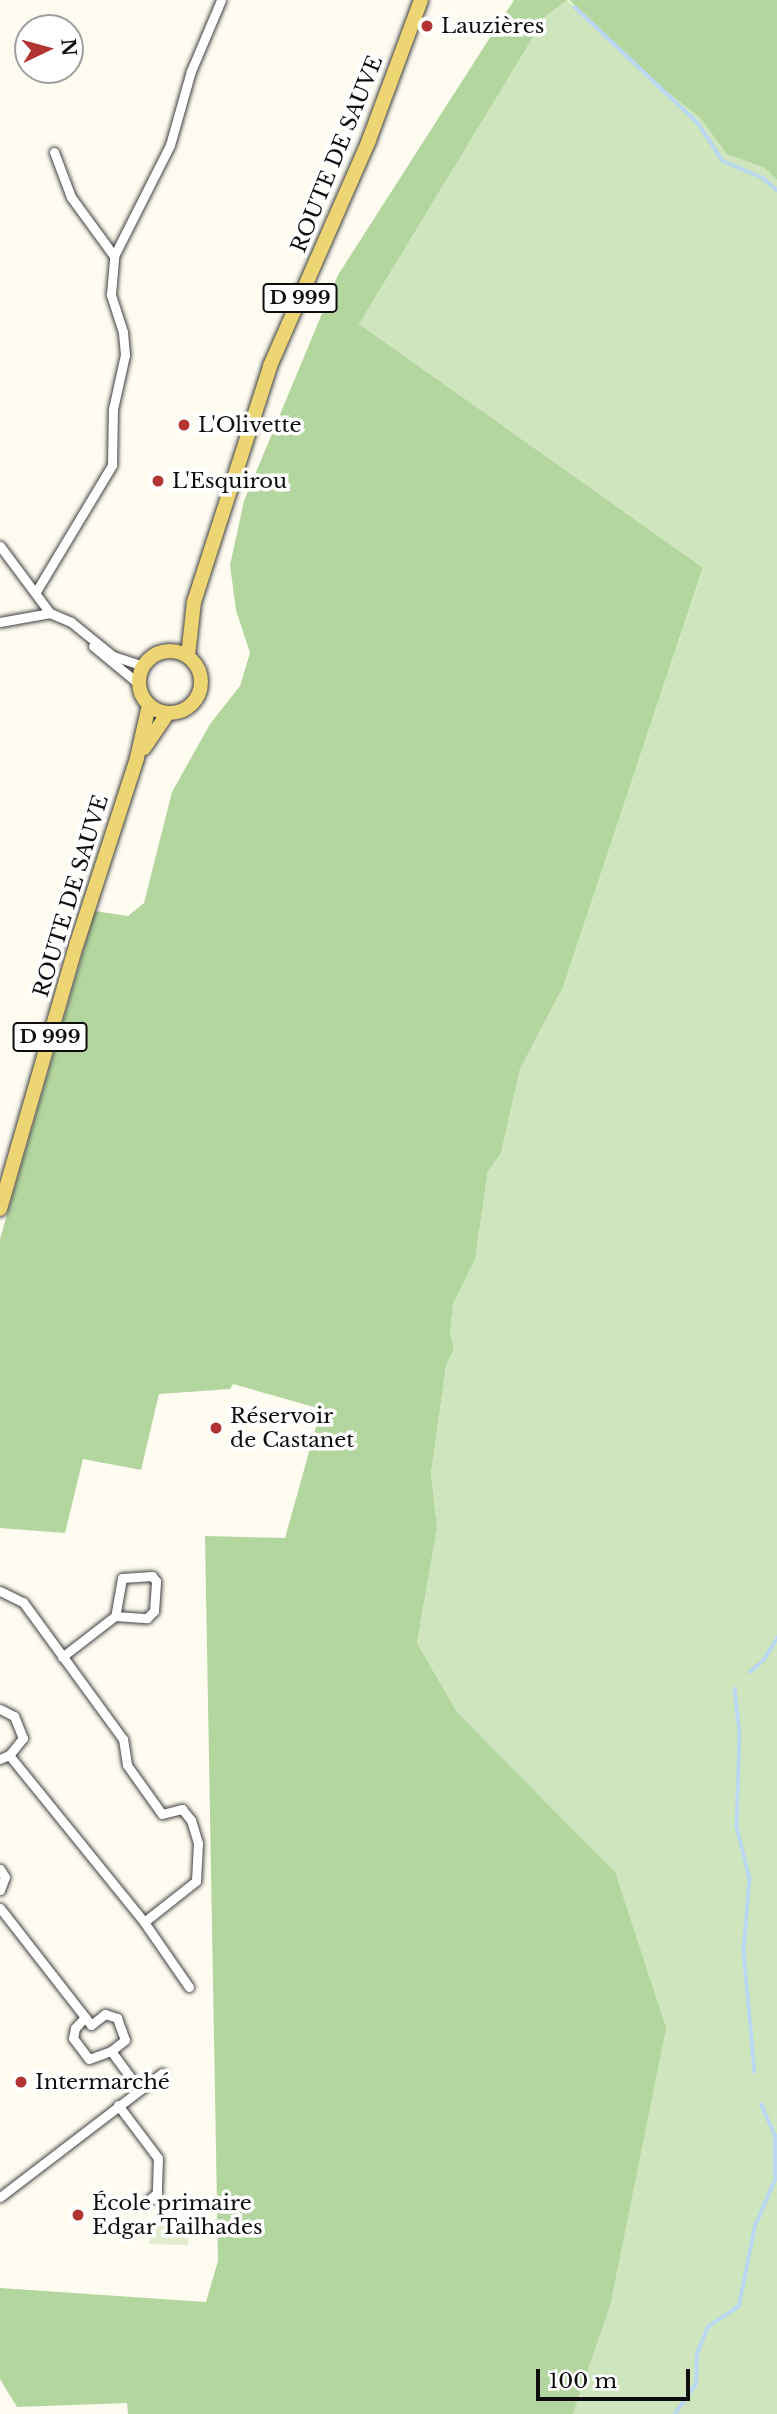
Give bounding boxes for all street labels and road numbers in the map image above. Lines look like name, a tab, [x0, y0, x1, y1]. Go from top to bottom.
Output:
street label: ROUTE DE SAUVE	[286, 52, 388, 256]
road number: D 999	[262, 282, 338, 314]
street label: ROUTE DE SAUVE	[28, 792, 114, 1000]
road number: D 999	[12, 1021, 88, 1052]

